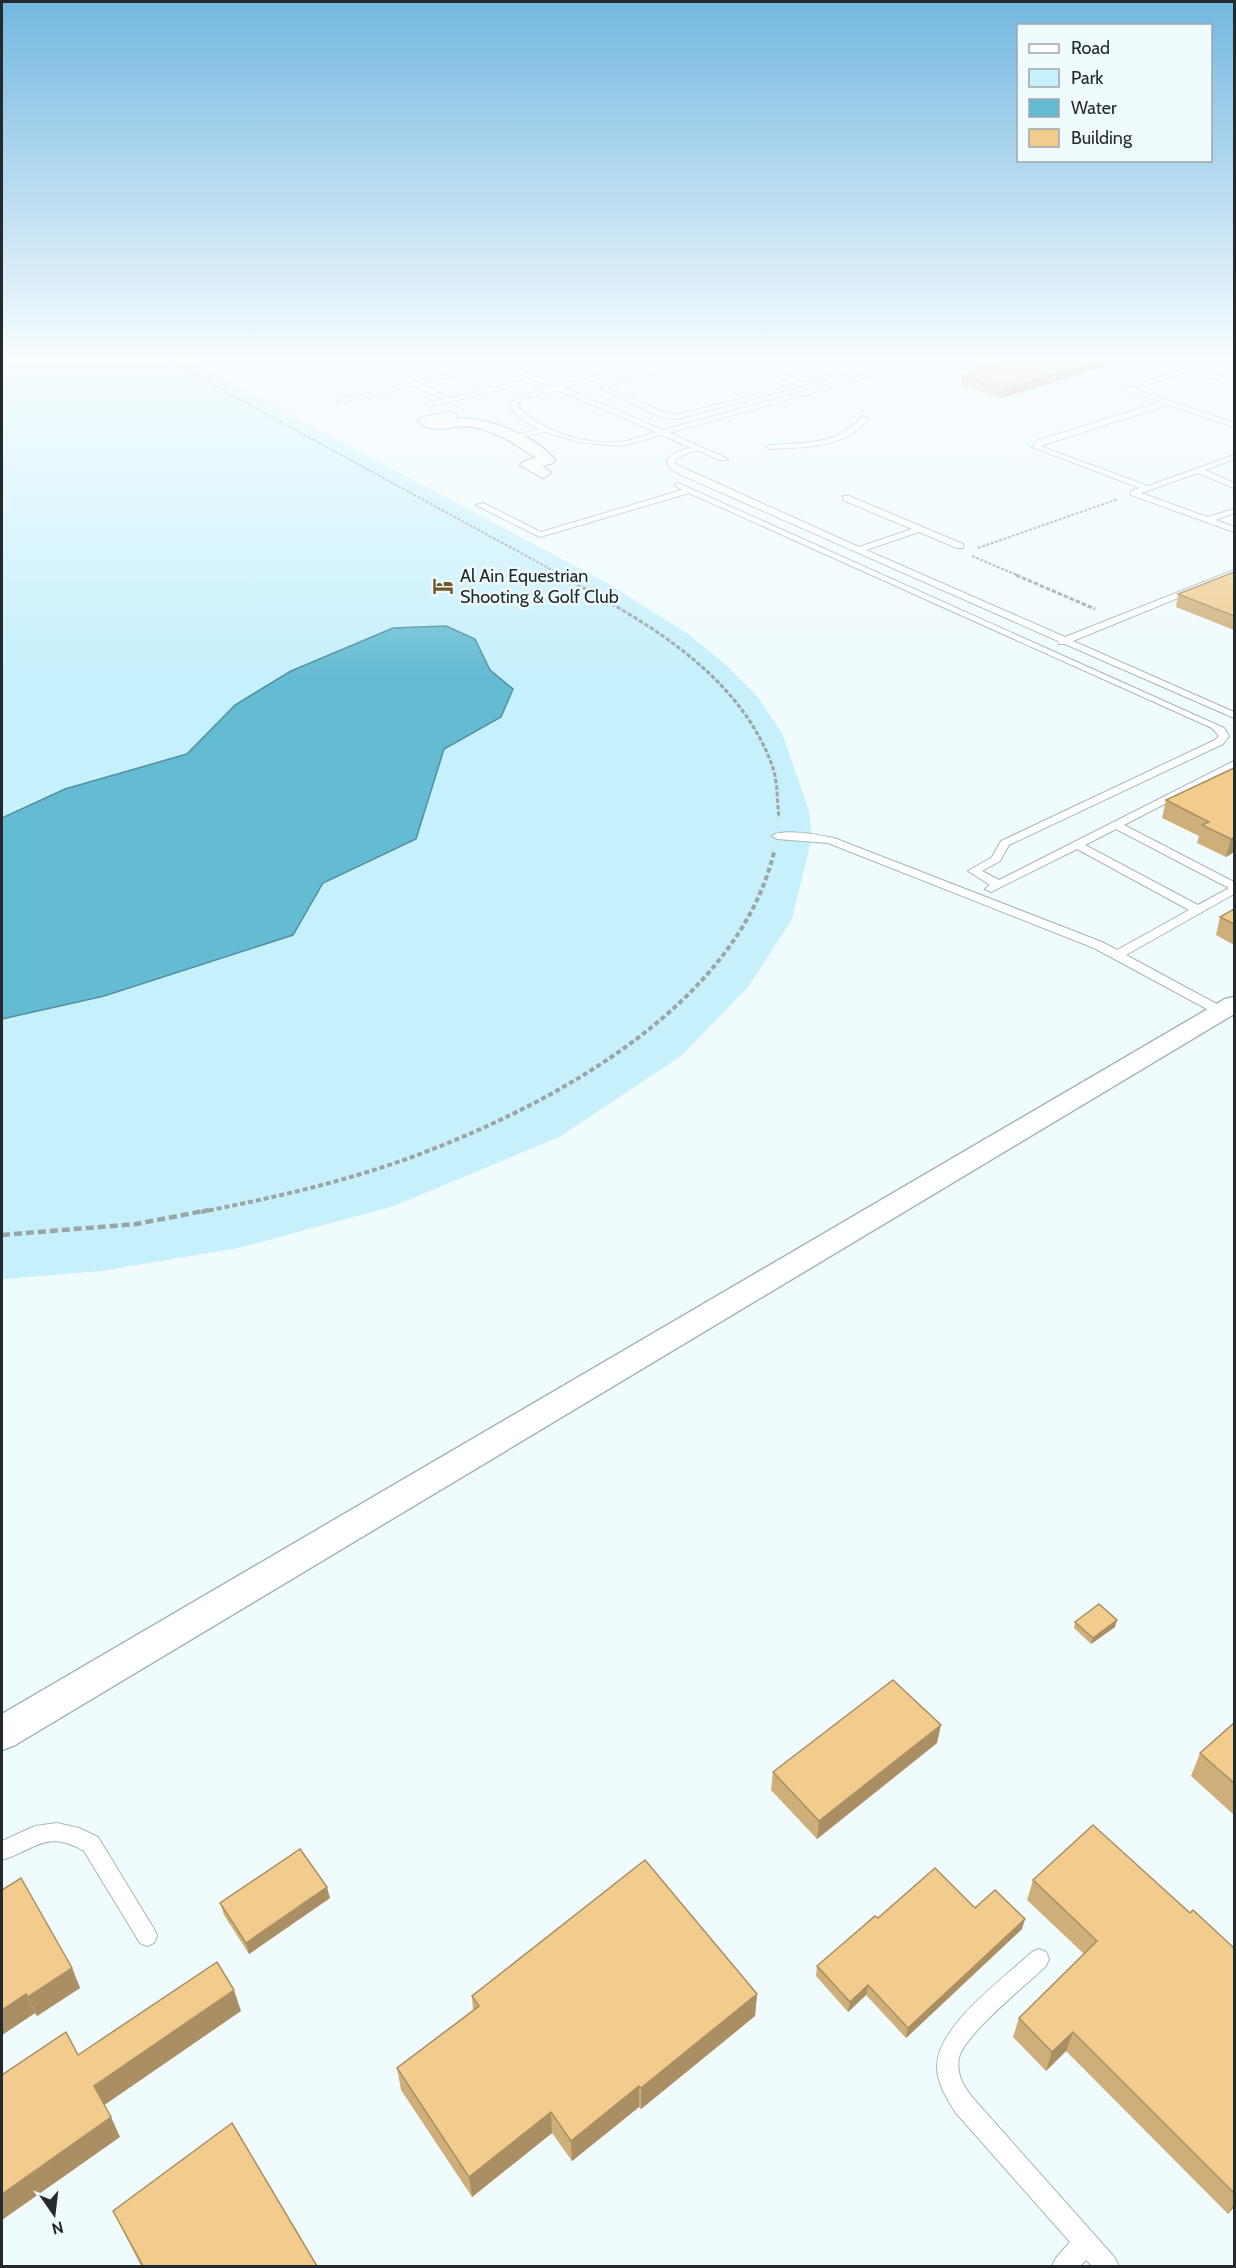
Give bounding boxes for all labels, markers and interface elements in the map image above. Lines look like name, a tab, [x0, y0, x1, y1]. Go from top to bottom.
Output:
legend	[1017, 24, 1212, 162]
text: Road	[1071, 37, 1110, 59]
text: Park	[1071, 67, 1104, 89]
text: Water	[1071, 97, 1117, 119]
text: Building	[1071, 127, 1133, 149]
place label: Al Ain Equestrian Shooting & Golf Club	[460, 565, 619, 608]
hotel icon: Al Ain Equestrian Shooting & Golf Club	[431, 574, 455, 598]
north arrow	[24, 2184, 84, 2244]
text: N	[50, 2217, 65, 2239]

